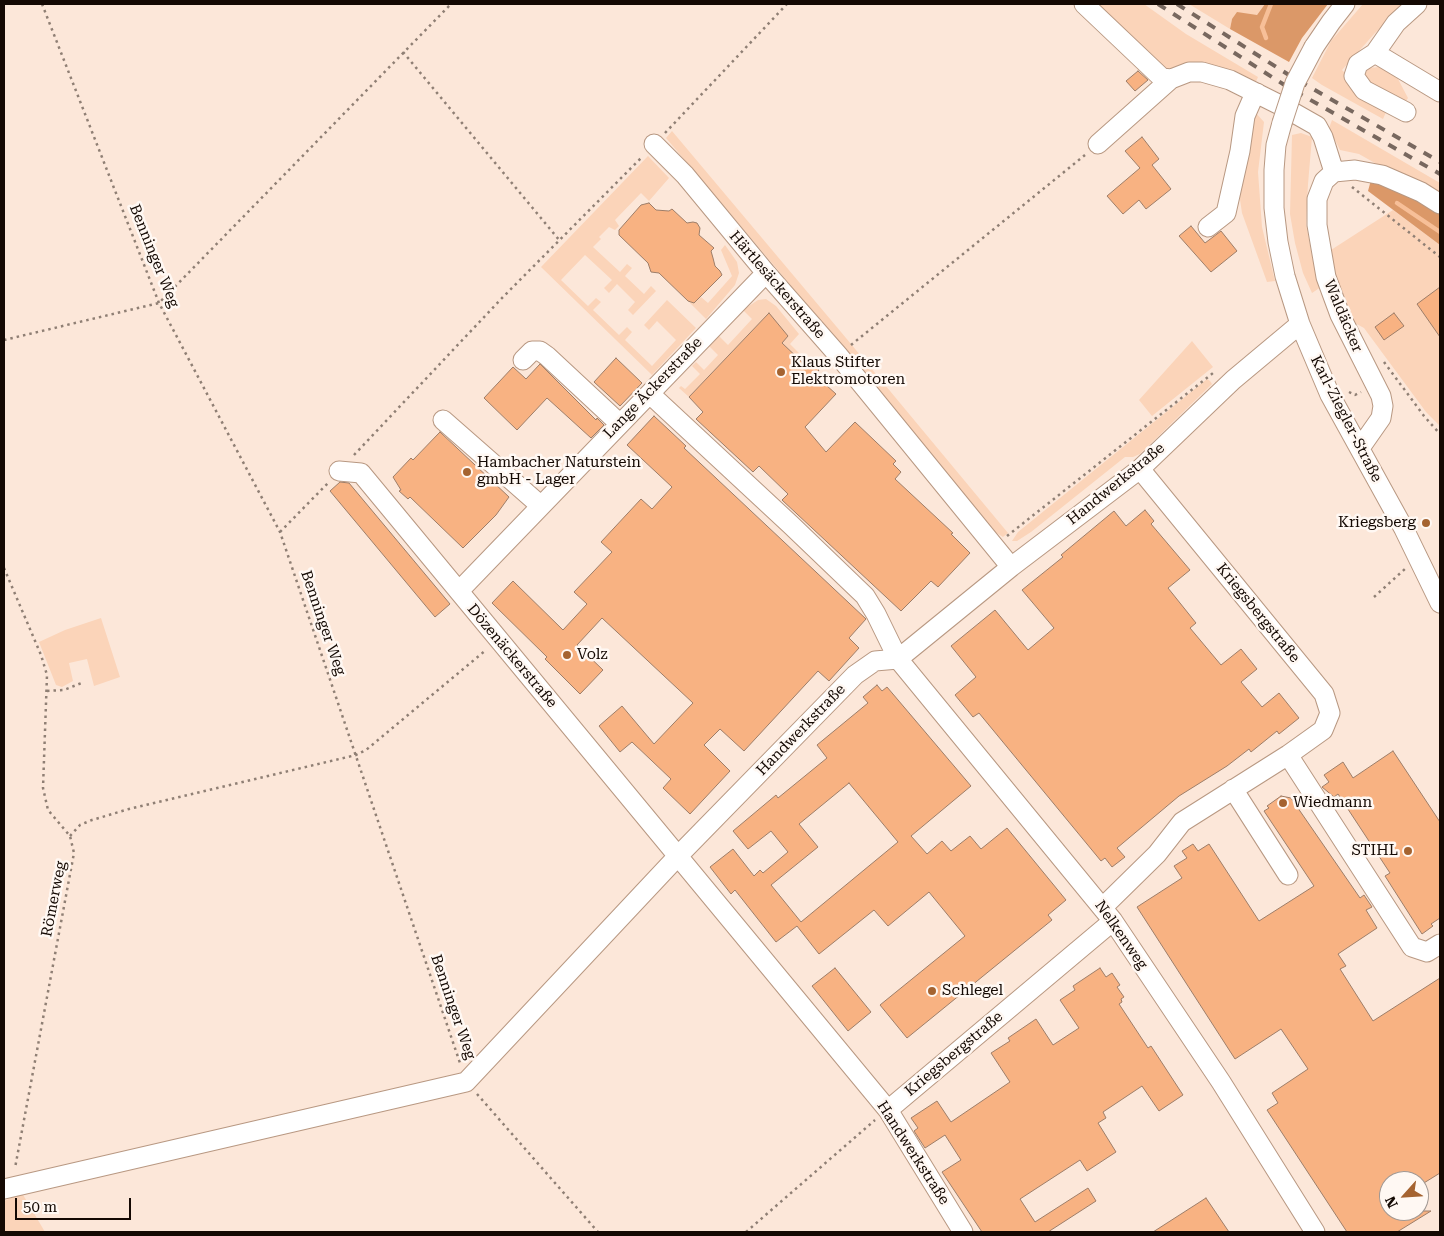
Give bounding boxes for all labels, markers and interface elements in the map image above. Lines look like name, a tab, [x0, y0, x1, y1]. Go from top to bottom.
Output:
street label: Benninger Weg	[125, 202, 183, 310]
street label: Härtlesäckerstraße	[725, 228, 829, 342]
street label: Waldäcker	[1320, 277, 1366, 355]
street label: Lange Äckerstraße	[600, 333, 706, 443]
street label: Karl-Ziegler-Straße	[1306, 353, 1386, 485]
place label: Klaus Stifter Elektromotoren	[791, 354, 905, 389]
marker: Klaus Stifter Elektromotoren	[775, 366, 787, 378]
street label: Handwerkstraße	[1064, 439, 1168, 529]
place label: Hambacher Naturstein gmbH - Lager	[477, 454, 641, 489]
marker: Hambacher Naturstein gmbH - Lager	[461, 466, 473, 478]
place label: Kriegsberg	[1338, 514, 1416, 532]
marker: Kriegsberg	[1420, 517, 1432, 529]
street label: Kriegsbergstraße	[1213, 560, 1303, 666]
street label: Benninger Weg	[297, 568, 349, 678]
street label: Dözenäckerstraße	[463, 600, 561, 712]
place label: Volz	[577, 646, 608, 664]
marker: Volz	[561, 649, 573, 661]
street label: Handwerkstraße	[753, 681, 849, 779]
place label: Wiedmann	[1293, 794, 1372, 812]
marker: Wiedmann	[1277, 797, 1289, 809]
place label: STIHL	[1351, 842, 1398, 860]
marker: STIHL	[1402, 845, 1414, 857]
street label: Römerweg	[38, 860, 70, 938]
street label: Nelkenweg	[1091, 897, 1151, 973]
street label: Benninger Weg	[427, 952, 479, 1062]
place label: Schlegel	[942, 982, 1003, 1000]
marker: Schlegel	[926, 985, 938, 997]
street label: Kriegsbergstraße	[901, 1008, 1007, 1100]
street label: Handwerkstraße	[873, 1098, 953, 1208]
north arrow	[1379, 1171, 1429, 1221]
scale bar	[18, 1188, 134, 1220]
text: N	[1382, 1194, 1401, 1210]
text: 50 m	[23, 1198, 57, 1216]

